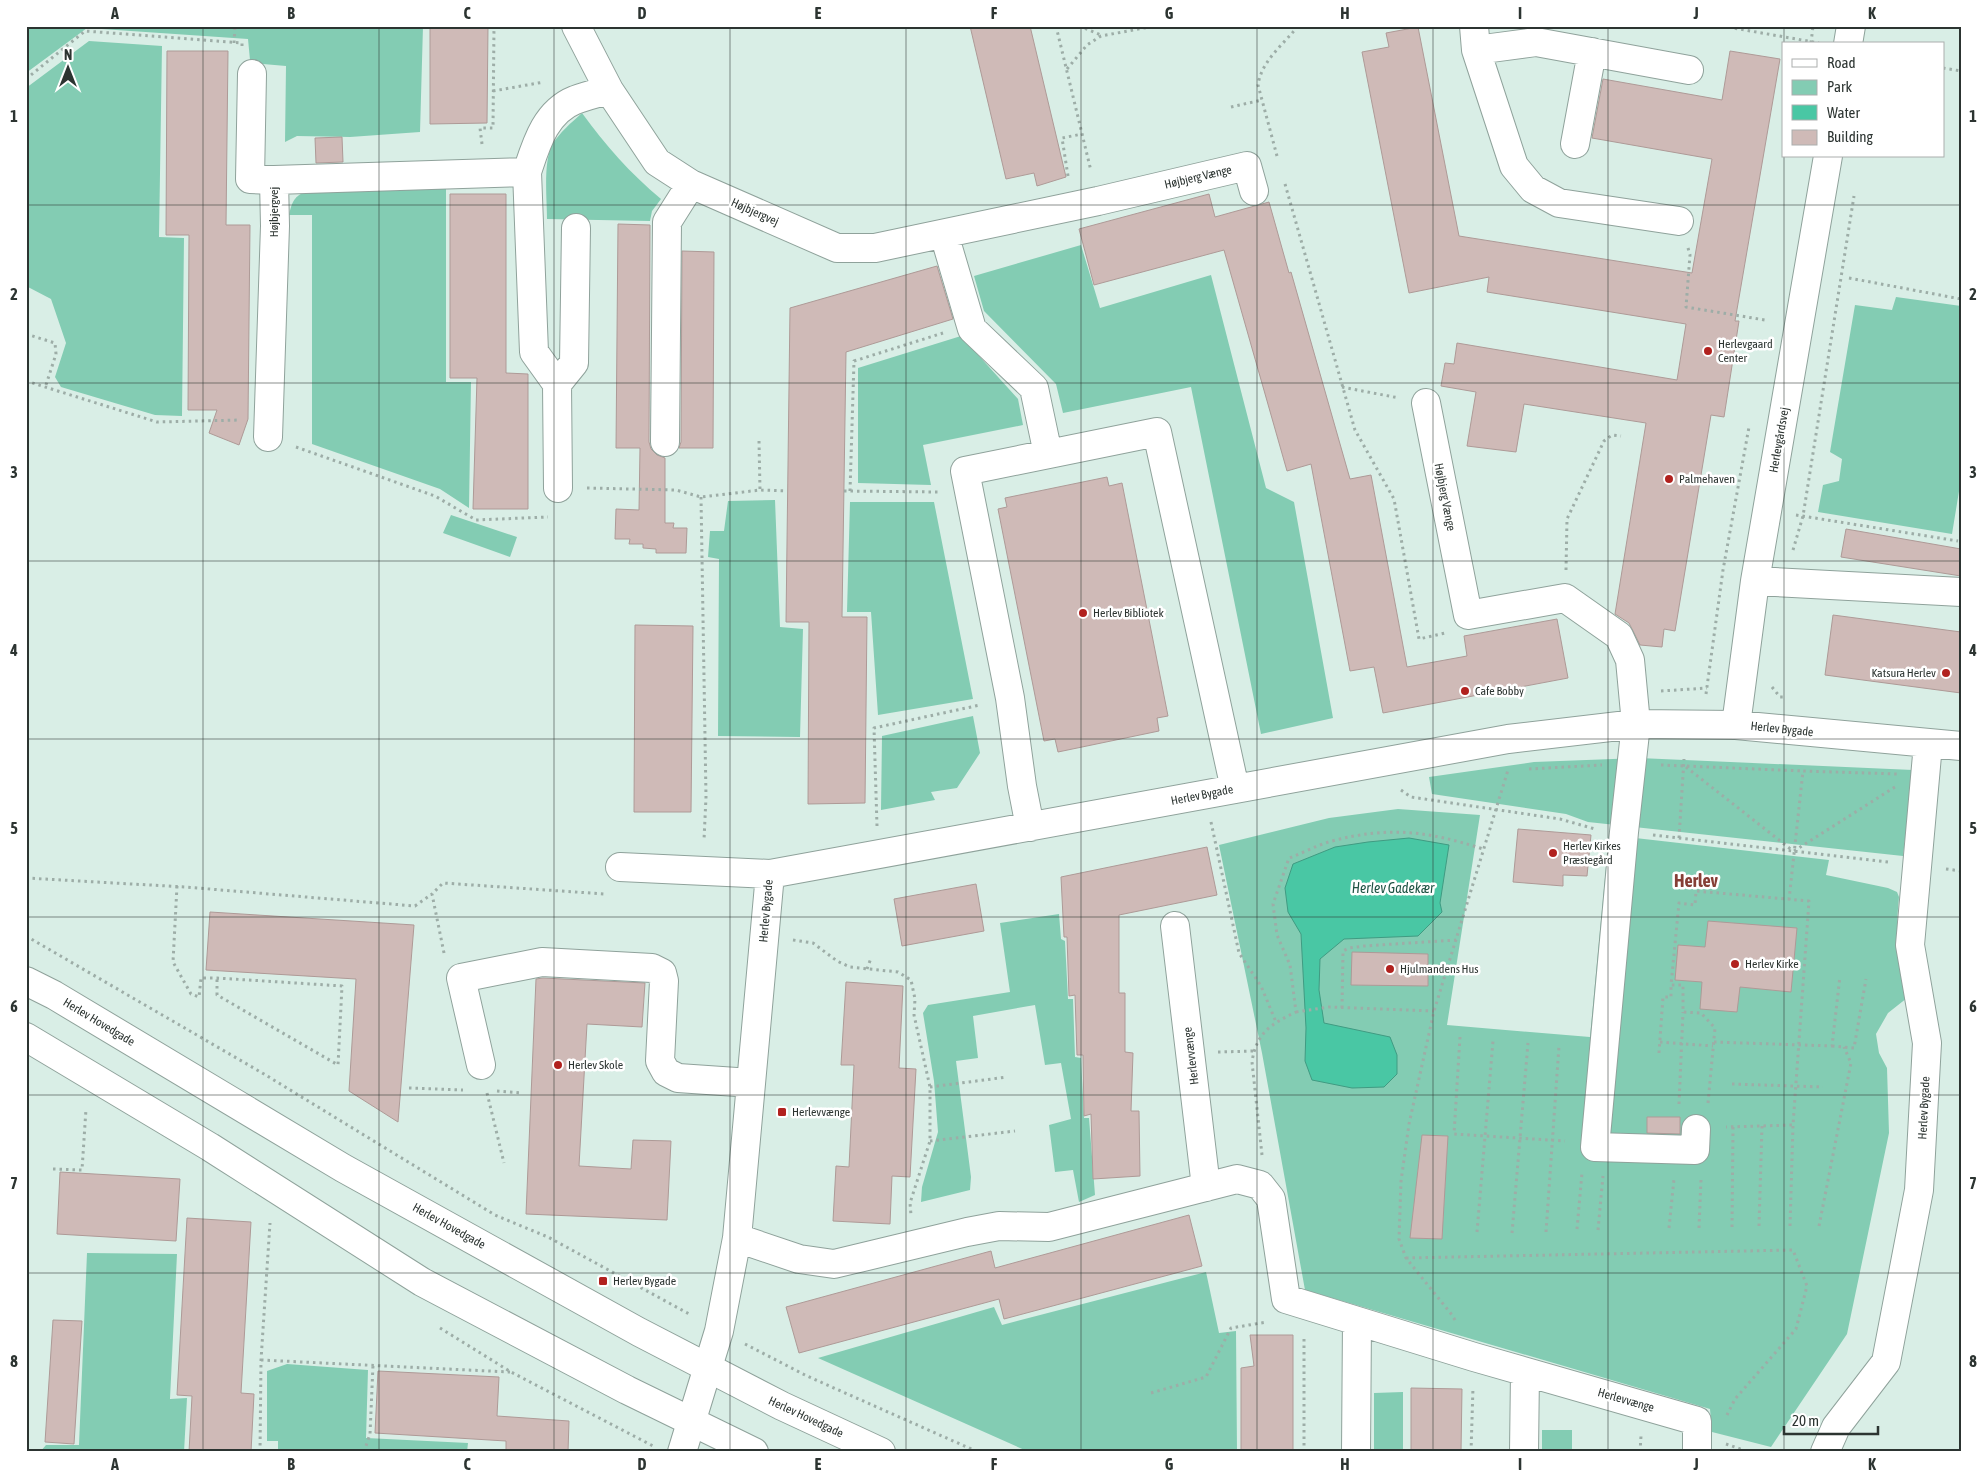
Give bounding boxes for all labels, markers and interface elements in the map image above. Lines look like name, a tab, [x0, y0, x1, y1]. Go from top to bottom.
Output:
text: A	[110, 4, 119, 22]
text: B	[287, 4, 295, 22]
text: C	[463, 4, 471, 22]
text: D	[638, 4, 647, 22]
text: E	[815, 4, 822, 22]
text: F	[991, 4, 998, 22]
text: G	[1165, 4, 1174, 22]
text: H	[1340, 4, 1350, 22]
text: I	[1518, 4, 1522, 22]
text: J	[1692, 4, 1699, 22]
text: K	[1868, 4, 1876, 22]
north arrow	[42, 42, 92, 92]
legend	[1782, 42, 1944, 158]
text: N	[64, 47, 72, 63]
text: Road	[1827, 54, 1856, 71]
text: Park	[1827, 78, 1852, 95]
text: Water	[1827, 104, 1860, 121]
text: 1	[10, 107, 18, 125]
text: 1	[1969, 107, 1977, 125]
text: Building	[1827, 128, 1873, 145]
street label: Højbjerg Vænge	[1163, 162, 1233, 192]
street label: Højbjergvej	[267, 187, 281, 237]
street label: Højbjergvej	[729, 195, 781, 229]
text: 2	[10, 285, 18, 303]
text: 2	[1969, 285, 1977, 303]
place label: Herlevgaard Center	[1718, 337, 1773, 365]
marker: Herlevgaard Center	[1702, 345, 1714, 357]
street label: Herlevgårdsvej	[1766, 406, 1792, 474]
street label: Højbjerg Vænge	[1432, 462, 1458, 532]
text: 3	[10, 463, 18, 481]
text: 3	[1969, 463, 1977, 481]
place label: Palmehaven	[1679, 472, 1735, 486]
marker: Palmehaven	[1663, 473, 1675, 485]
place label: Herlev Bibliotek	[1093, 606, 1164, 620]
marker: Herlev Bibliotek	[1077, 607, 1089, 619]
text: 4	[9, 641, 18, 659]
text: 4	[1968, 641, 1977, 659]
place label: Katsura Herlev	[1871, 666, 1936, 680]
marker: Katsura Herlev	[1940, 667, 1952, 679]
place label: Cafe Bobby	[1475, 684, 1524, 698]
marker: Cafe Bobby	[1459, 685, 1471, 697]
street label: Herlev Bygade	[1750, 719, 1814, 739]
street label: Herlev Bygade	[1170, 782, 1234, 808]
text: 5	[10, 819, 18, 837]
text: 5	[1969, 819, 1977, 837]
place label: Herlev Kirkes Præstegård	[1563, 839, 1621, 867]
marker: Herlev Kirkes Præstegård	[1547, 847, 1559, 859]
district label: Herlev	[1674, 870, 1719, 891]
street label: Herlev Bygade	[756, 879, 776, 943]
water label: Herlev Gadekær	[1352, 880, 1435, 896]
place label: Herlev Kirke	[1745, 957, 1799, 971]
marker: Herlev Kirke	[1729, 958, 1741, 970]
place label: Hjulmandens Hus	[1400, 962, 1479, 976]
marker: Hjulmandens Hus	[1384, 963, 1396, 975]
street label: Herlev Hovedgade	[61, 995, 137, 1049]
text: 6	[10, 997, 18, 1015]
text: 6	[1969, 997, 1977, 1015]
street label: Herlevvænge	[1181, 1026, 1201, 1086]
place label: Herlev Skole	[568, 1058, 623, 1072]
marker: Herlev Skole	[552, 1059, 564, 1071]
street label: Herlev Bygade	[1915, 1076, 1933, 1140]
place label: Herlevvænge	[792, 1105, 850, 1119]
marker: Herlevvænge	[776, 1106, 788, 1118]
text: 7	[10, 1174, 18, 1192]
text: 7	[1969, 1174, 1977, 1192]
street label: Herlev Hovedgade	[410, 1200, 488, 1252]
place label: Herlev Bygade	[613, 1274, 676, 1288]
marker: Herlev Bygade	[597, 1275, 609, 1287]
text: 8	[10, 1352, 18, 1370]
text: 8	[1969, 1352, 1977, 1370]
street label: Herlevvænge	[1596, 1385, 1656, 1415]
street label: Herlev Hovedgade	[766, 1394, 846, 1440]
scale bar	[1784, 1403, 1878, 1435]
text: 20 m	[1792, 1412, 1819, 1429]
text: A	[110, 1455, 119, 1473]
text: B	[287, 1455, 295, 1473]
text: C	[463, 1455, 471, 1473]
text: D	[638, 1455, 647, 1473]
text: E	[815, 1455, 822, 1473]
text: F	[991, 1455, 998, 1473]
text: G	[1165, 1455, 1174, 1473]
text: H	[1340, 1455, 1350, 1473]
text: I	[1518, 1455, 1522, 1473]
text: J	[1692, 1455, 1699, 1473]
text: K	[1868, 1455, 1876, 1473]

